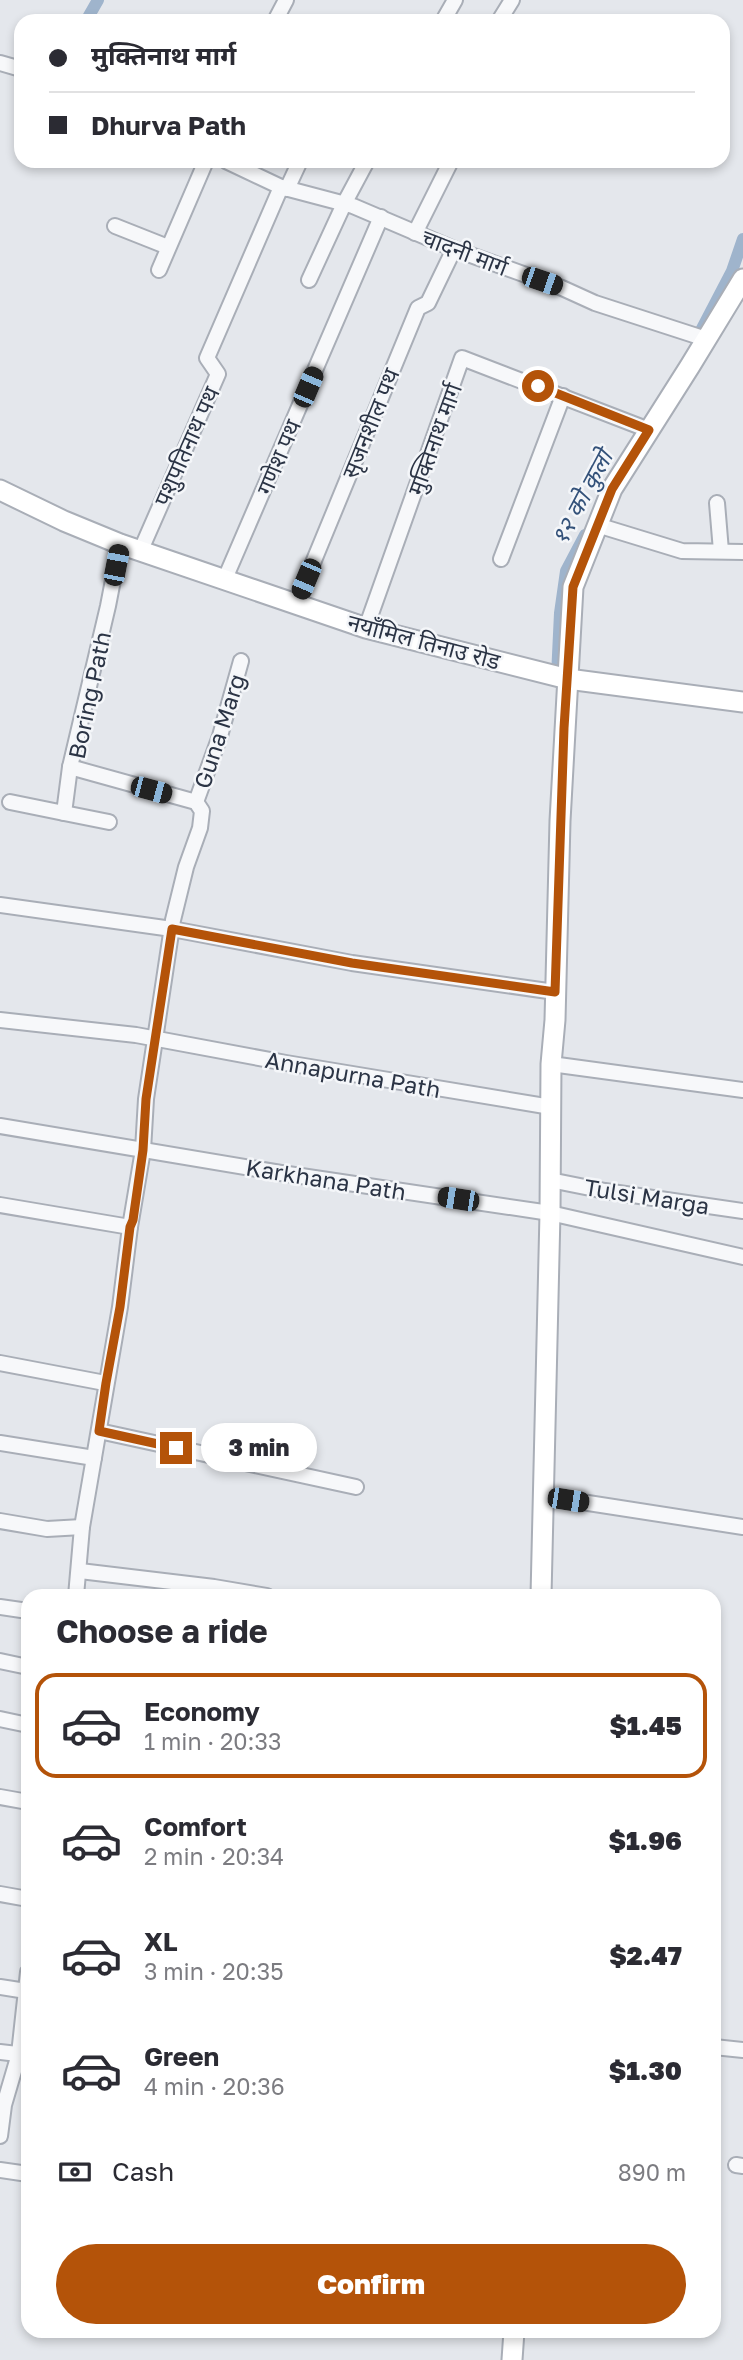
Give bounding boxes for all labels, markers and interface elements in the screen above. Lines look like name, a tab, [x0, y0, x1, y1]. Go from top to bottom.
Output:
text: मुक्तिनाथ मार्ग	[91, 40, 236, 71]
text: Dhurva Path	[91, 110, 246, 141]
street label: चादनी मार्ग	[418, 223, 513, 282]
car	[519, 264, 566, 298]
street label: सृजनशील पथ	[335, 363, 407, 483]
car	[291, 364, 326, 410]
route start	[522, 370, 554, 402]
street label: मुक्तिनाथ मार्ग	[401, 378, 469, 499]
street label: पशुपतिनाथ पथ	[147, 381, 227, 511]
street label: गणेश पथ	[250, 414, 307, 499]
water label: १२ को कुलो	[544, 441, 622, 550]
car	[102, 542, 131, 588]
car	[289, 556, 324, 602]
street label: नयाँमिल तिनाउ रोड	[345, 607, 504, 675]
street label: Boring Path	[62, 629, 116, 761]
street label: Guna Marg	[187, 670, 251, 792]
car	[128, 774, 175, 806]
street label: Annapurna Path	[263, 1045, 443, 1103]
street label: Karkhana Path	[244, 1153, 408, 1205]
street label: Tulsi Marga	[582, 1172, 712, 1220]
car	[436, 1185, 481, 1213]
callout: 3 min	[200, 1424, 316, 1472]
route end	[160, 1432, 192, 1464]
text: 3 min	[229, 1433, 289, 1461]
car	[546, 1486, 591, 1514]
text: Choose a ride	[56, 1612, 268, 1650]
icon: car	[60, 1694, 123, 1757]
text: Economy	[144, 1696, 260, 1727]
text: $1.45	[609, 1710, 682, 1741]
text: 1 min · 20:33	[144, 1727, 281, 1755]
icon: car	[60, 1809, 123, 1872]
text: Comfort	[144, 1811, 247, 1842]
text: $1.96	[608, 1825, 682, 1856]
text: 2 min · 20:34	[144, 1842, 284, 1870]
icon: car	[60, 1924, 123, 1987]
text: XL	[144, 1926, 178, 1957]
text: $2.47	[609, 1940, 682, 1971]
text: 3 min · 20:35	[144, 1957, 284, 1985]
icon: car	[60, 2039, 123, 2102]
text: Green	[144, 2041, 219, 2072]
text: $1.30	[609, 2055, 682, 2086]
text: 4 min · 20:36	[144, 2072, 285, 2100]
icon: cash	[56, 2153, 94, 2191]
text: Cash	[112, 2156, 174, 2187]
text: 890 m	[618, 2158, 686, 2186]
button: Confirm	[56, 2244, 686, 2324]

